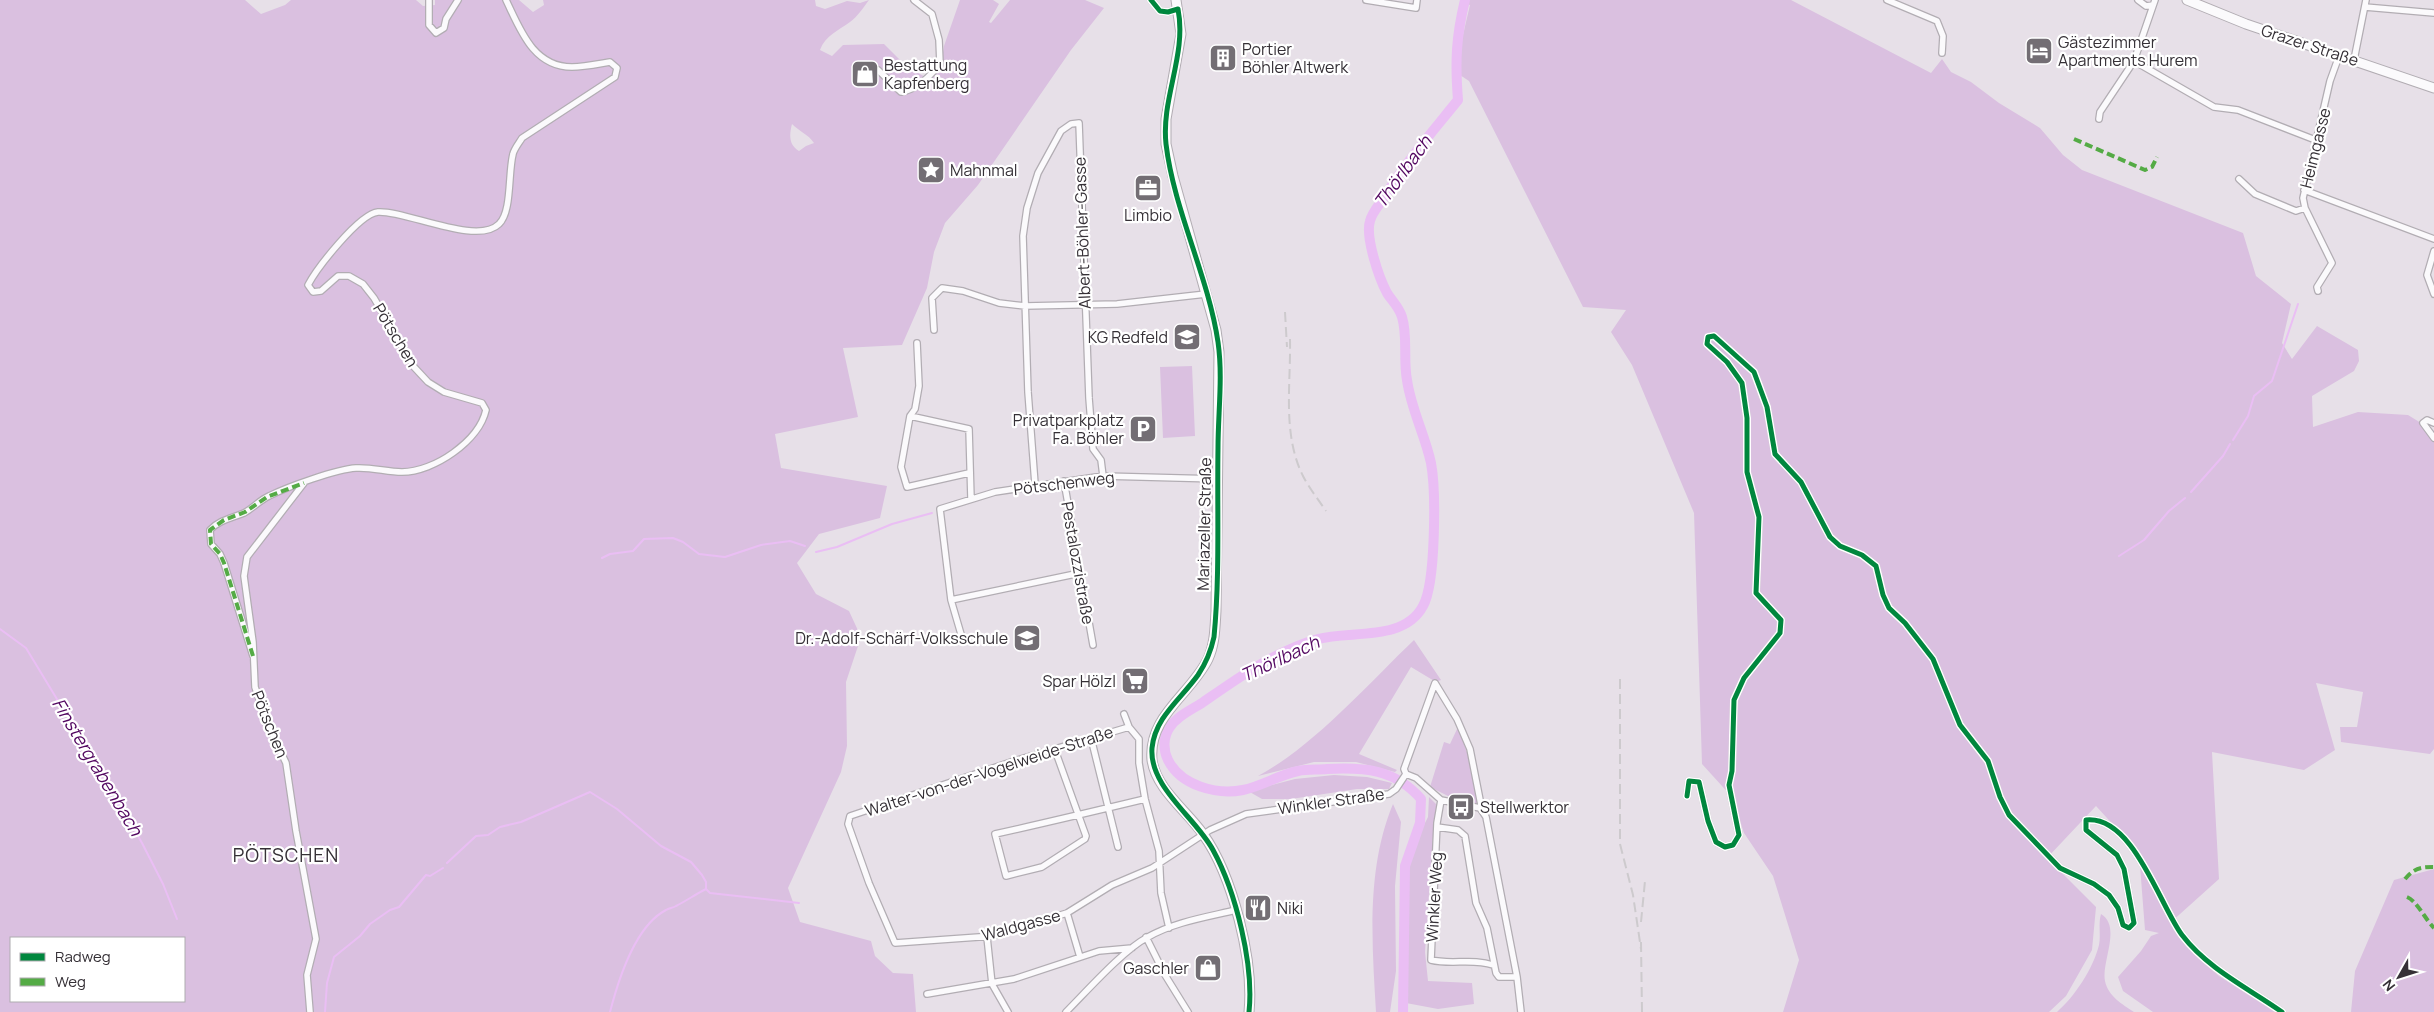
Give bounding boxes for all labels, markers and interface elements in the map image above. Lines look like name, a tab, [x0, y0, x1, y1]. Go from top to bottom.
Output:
street label: Grazer Straße	[2258, 19, 2362, 71]
place label: Gästezimmer Apartments Hurem	[2058, 31, 2198, 71]
hotel icon: Gästezimmer Apartments Hurem	[2024, 36, 2054, 66]
place label: Portier Böhler Altwerk	[1242, 38, 1349, 78]
building icon: Portier Böhler Altwerk	[1208, 43, 1238, 73]
place label: Bestattung Kapfenberg	[884, 54, 970, 94]
shop icon: Bestattung Kapfenberg	[850, 59, 880, 89]
street label: Heimgasse	[2294, 105, 2336, 191]
water label: Thörlbach	[1368, 129, 1437, 212]
place icon: Mahnmal	[916, 155, 946, 185]
street label: Albert-Böhler-Gasse	[1068, 157, 1096, 309]
place label: Mahnmal	[950, 159, 1018, 181]
office icon: Limbio	[1133, 173, 1163, 203]
place label: Limbio	[1124, 204, 1172, 226]
street label: Pötschen	[368, 299, 424, 371]
school or university icon: KG Redfeld	[1172, 322, 1202, 352]
place label: KG Redfeld	[1088, 326, 1168, 348]
place label: Privatparkplatz Fa. Böhler	[1013, 409, 1124, 449]
parking icon: Privatparkplatz Fa. Böhler	[1128, 414, 1158, 444]
street label: Mariazeller Straße	[1192, 457, 1216, 591]
street label: Pötschenweg	[1012, 466, 1116, 500]
street label: Pestalozzistraße	[1056, 500, 1100, 626]
school or university icon: Dr.-Adolf-Schärf-Volksschule	[1012, 623, 1042, 653]
place label: Dr.-Adolf-Schärf-Volksschule	[795, 627, 1008, 649]
water label: Thörlbach	[1236, 629, 1324, 687]
supermarket icon: Spar Hölzl	[1120, 666, 1150, 696]
place label: Spar Hölzl	[1042, 670, 1116, 692]
street label: Pötschen	[247, 687, 293, 761]
water label: Finstergrabenbach	[47, 693, 149, 841]
street label: Walter-von-der-Vogelweide-Straße	[862, 720, 1116, 822]
street label: Winkler Straße	[1276, 783, 1386, 819]
bus stop icon: Stellwerktor	[1446, 792, 1476, 822]
place label: Stellwerktor	[1480, 796, 1569, 818]
district label: PÖTSCHEN	[233, 842, 339, 868]
street label: Winkler Weg	[1421, 851, 1447, 943]
restaurant icon: Niki	[1243, 893, 1273, 923]
place label: Niki	[1277, 897, 1303, 919]
street label: Waldgasse	[979, 904, 1063, 946]
legend	[10, 937, 185, 1002]
text: Radweg	[55, 946, 111, 967]
north arrow	[2374, 952, 2424, 1002]
shop icon: Gaschler	[1193, 953, 1223, 983]
place label: Gaschler	[1123, 957, 1189, 979]
text: Weg	[55, 971, 86, 992]
text: N	[2378, 976, 2399, 995]

